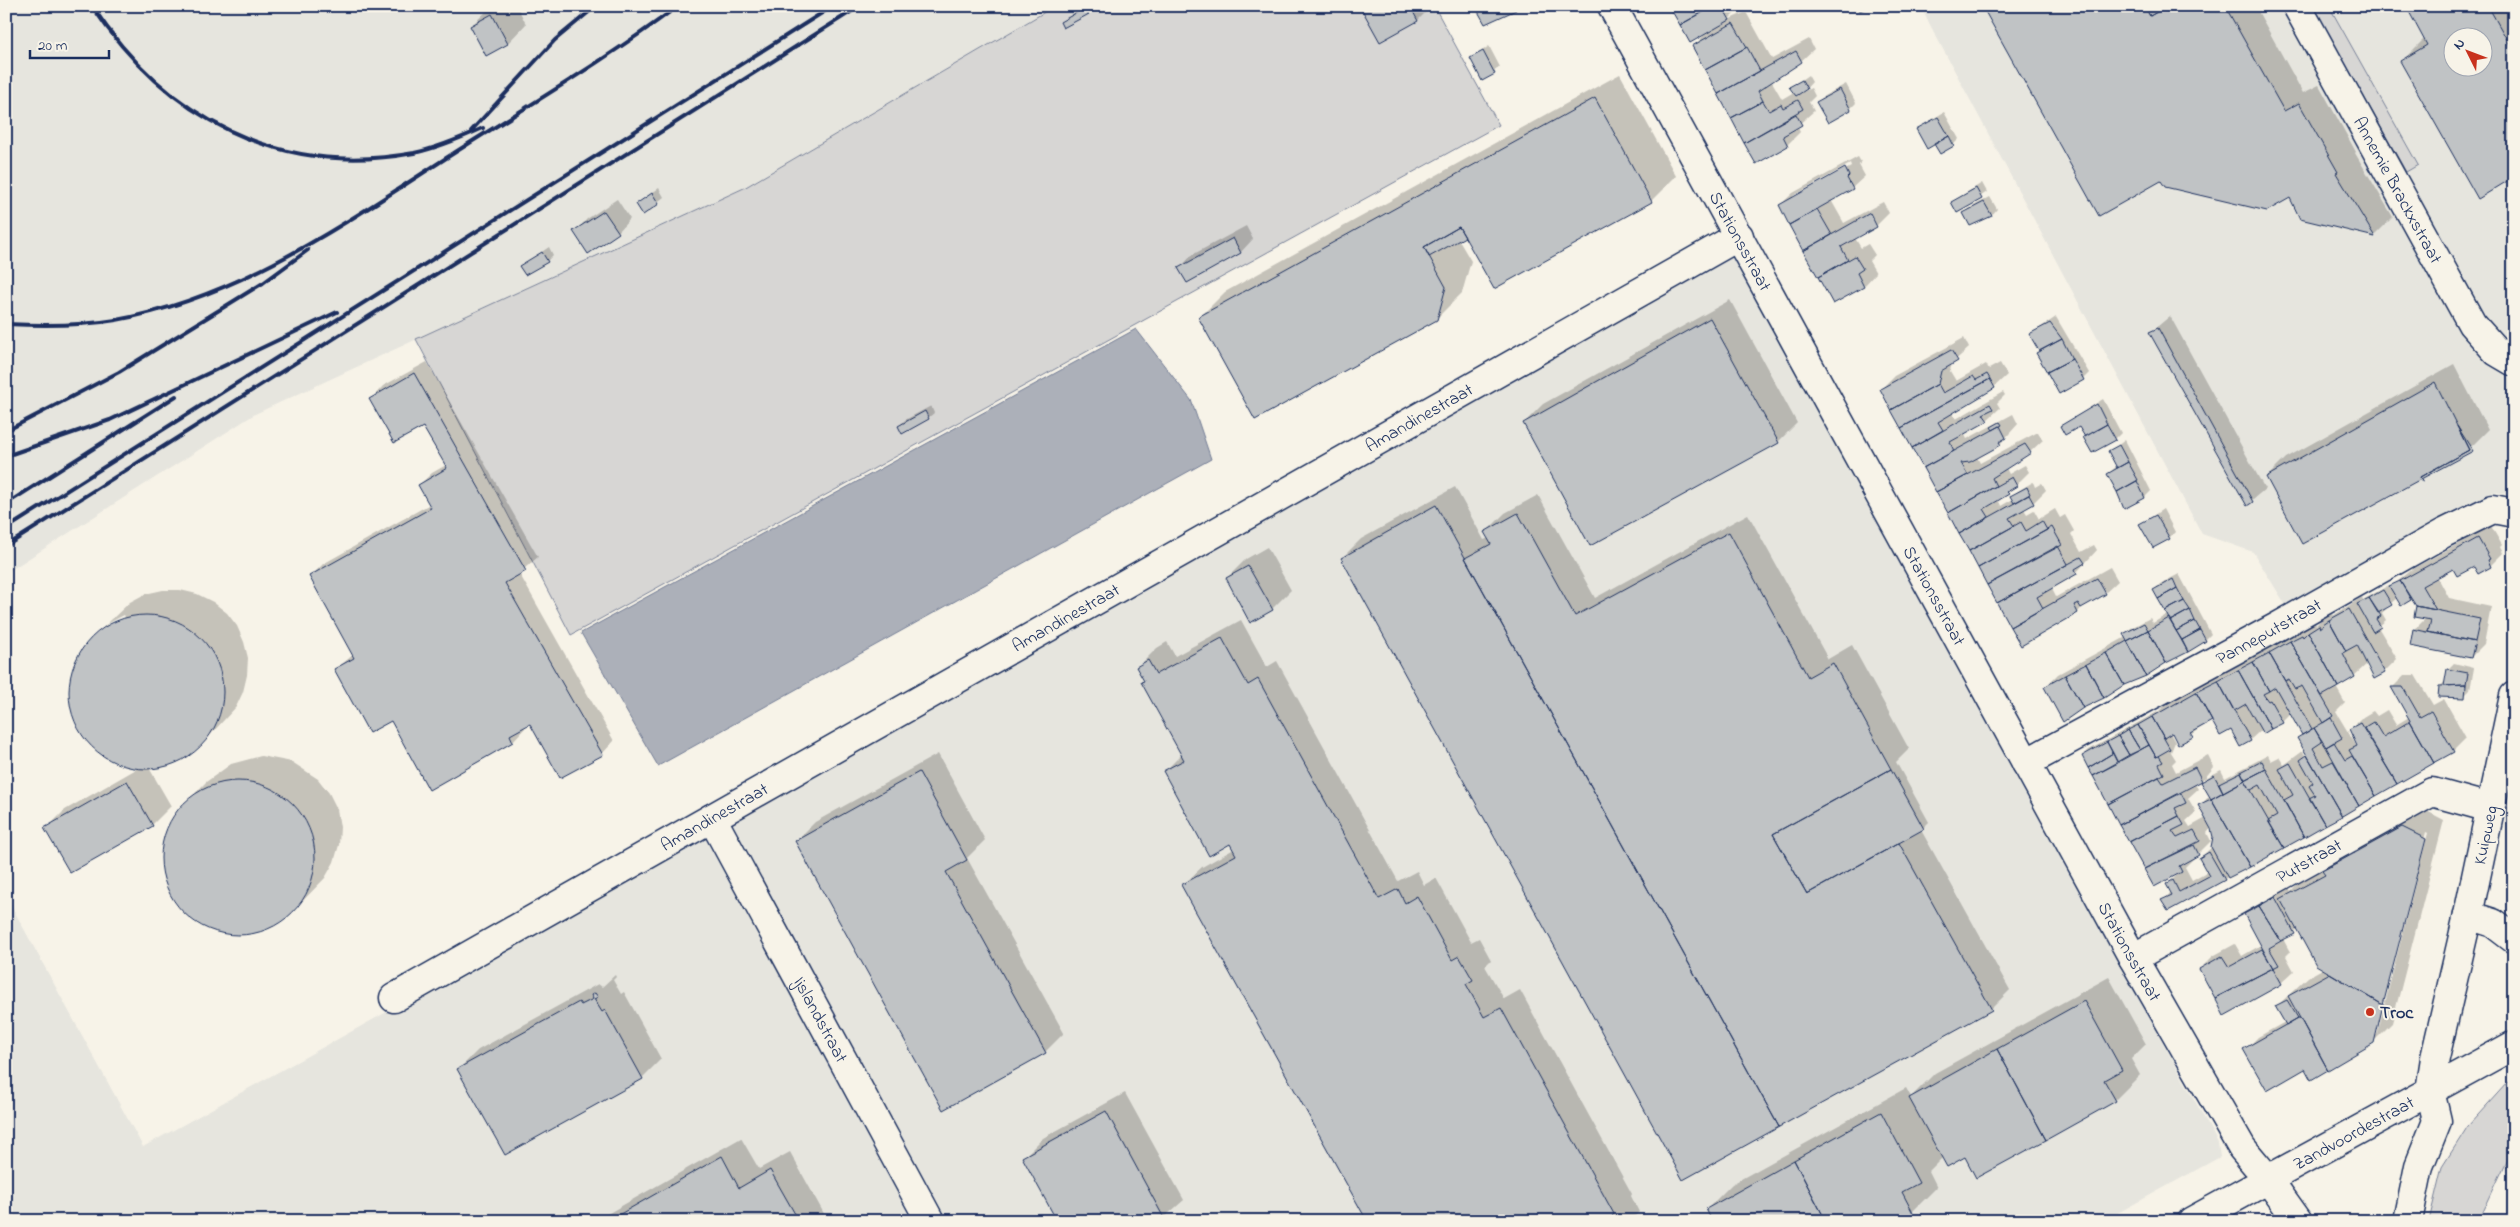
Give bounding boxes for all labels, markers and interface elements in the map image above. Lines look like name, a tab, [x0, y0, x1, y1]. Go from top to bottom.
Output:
scale bar	[30, 28, 109, 60]
north arrow	[2442, 28, 2492, 78]
text: N	[2448, 34, 2470, 55]
text: 20 m	[38, 35, 68, 57]
street label: Annemie Brackxstraat	[2345, 113, 2448, 269]
street label: Stationsstraat	[1701, 187, 1777, 297]
street label: Amandinestraat	[1361, 378, 1479, 460]
street label: Stationsstraat	[1895, 542, 1971, 651]
street label: Amandinestraat	[1008, 578, 1125, 660]
street label: Panneputstraat	[2212, 593, 2327, 673]
street label: Amandinestraat	[656, 777, 774, 859]
street label: Kuipweg	[2468, 803, 2507, 868]
street label: Putstraat	[2272, 833, 2347, 891]
street label: Stationsstraat	[2090, 898, 2166, 1007]
street label: Ijslandstraat	[785, 973, 853, 1068]
place label: Troc	[2380, 1001, 2414, 1027]
marker: Troc	[2364, 1006, 2376, 1018]
street label: Zandvoordestraat	[2289, 1091, 2420, 1178]

